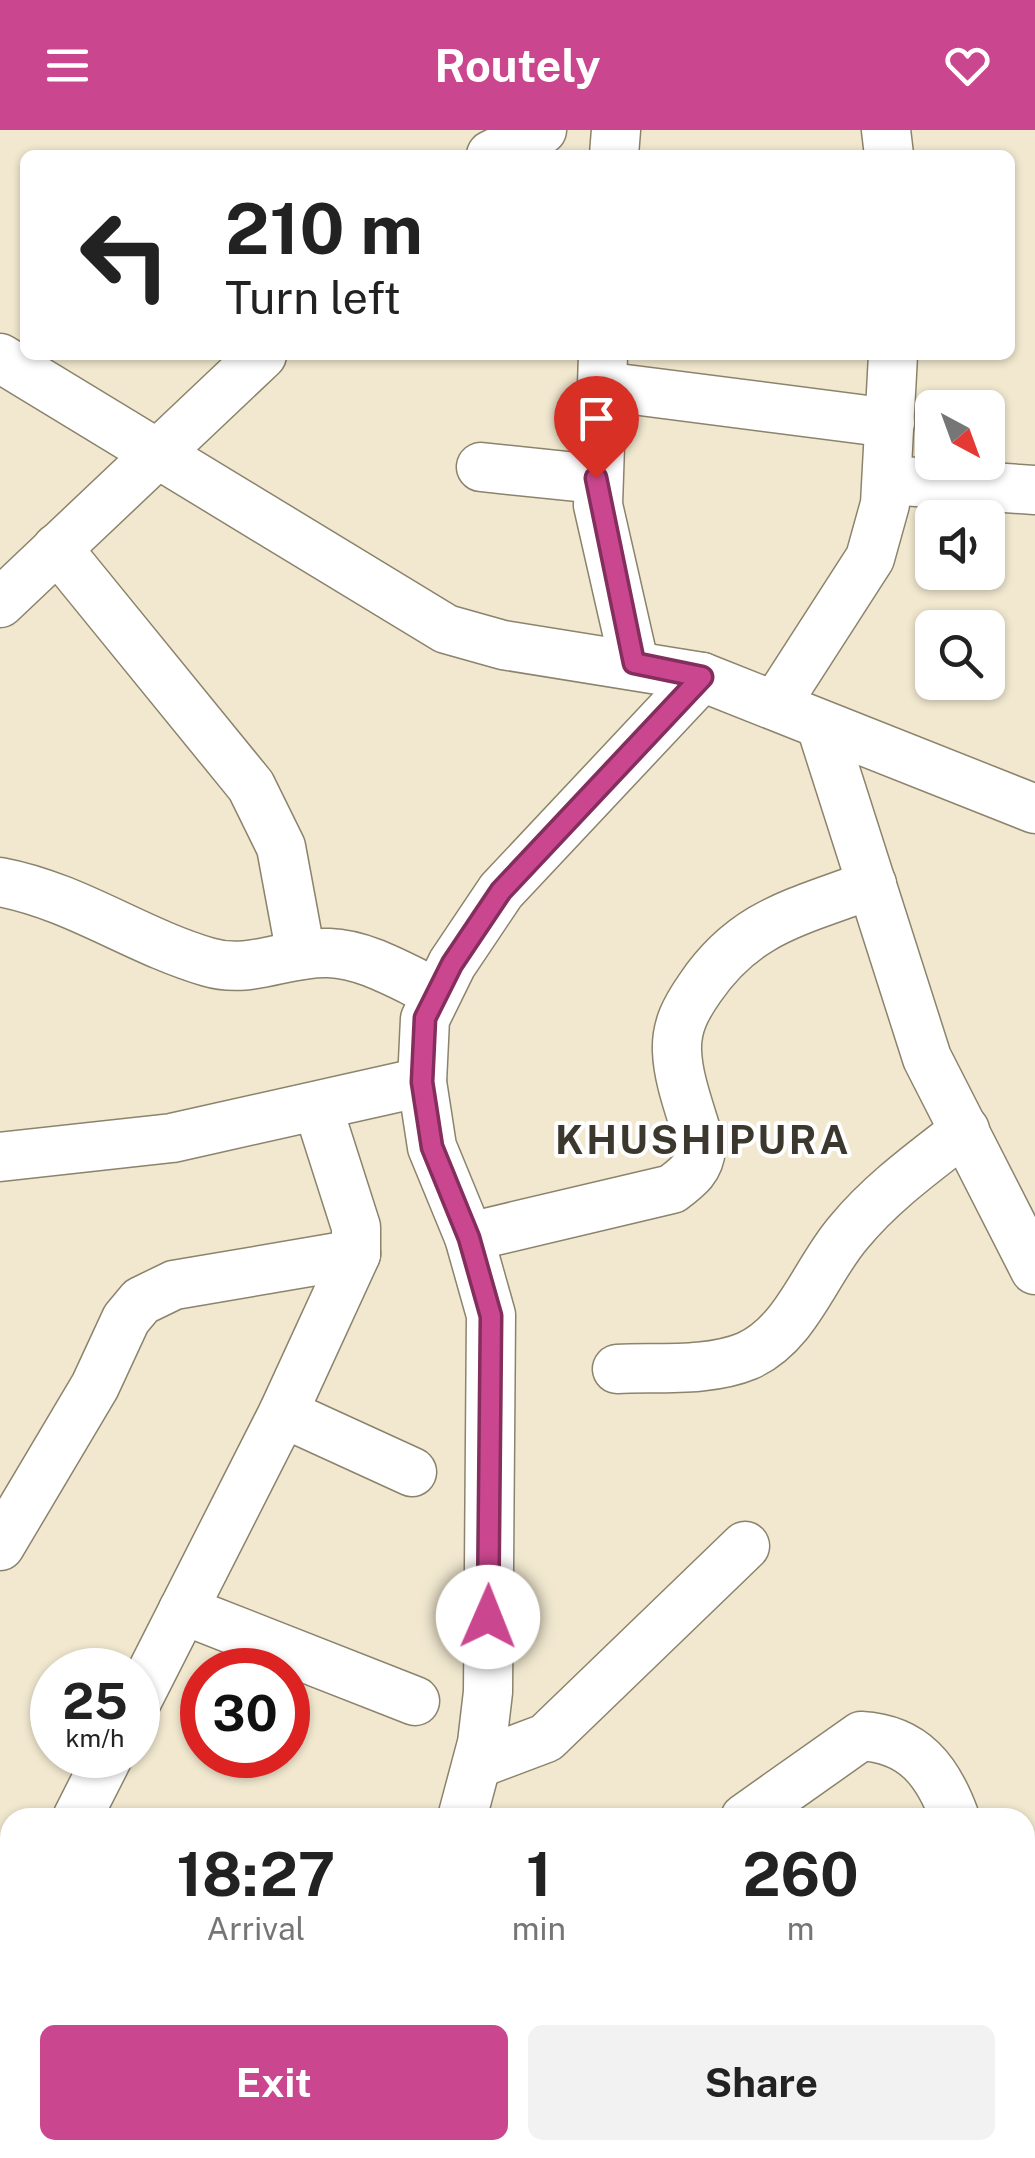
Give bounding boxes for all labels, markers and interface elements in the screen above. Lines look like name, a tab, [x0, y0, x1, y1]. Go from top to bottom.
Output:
icon: menu	[40, 38, 95, 93]
icon: heart	[940, 38, 995, 93]
text: Routely	[435, 39, 600, 92]
text: 210 m	[225, 187, 423, 270]
icon: left	[60, 190, 190, 320]
text: Turn left	[225, 271, 401, 324]
pin	[554, 376, 639, 479]
north arrow	[915, 390, 1005, 480]
map controls	[915, 390, 1005, 700]
icon: arrive	[569, 391, 624, 446]
button: sound	[915, 500, 1005, 590]
button: search	[915, 610, 1005, 700]
district label: KHUSHIPURA	[555, 1116, 851, 1163]
position arrow	[436, 1565, 540, 1669]
speed limit sign: 30	[180, 1648, 310, 1778]
text: 25	[62, 1671, 128, 1730]
text: km/h	[66, 1723, 124, 1753]
text: 18:27	[176, 1839, 335, 1910]
text: 1	[526, 1839, 552, 1910]
text: 260	[742, 1839, 859, 1910]
text: Arrival	[206, 1910, 305, 1947]
text: min	[512, 1910, 566, 1947]
text: m	[787, 1910, 814, 1947]
button: Exit	[40, 2025, 508, 2140]
button: Share	[528, 2025, 995, 2140]

